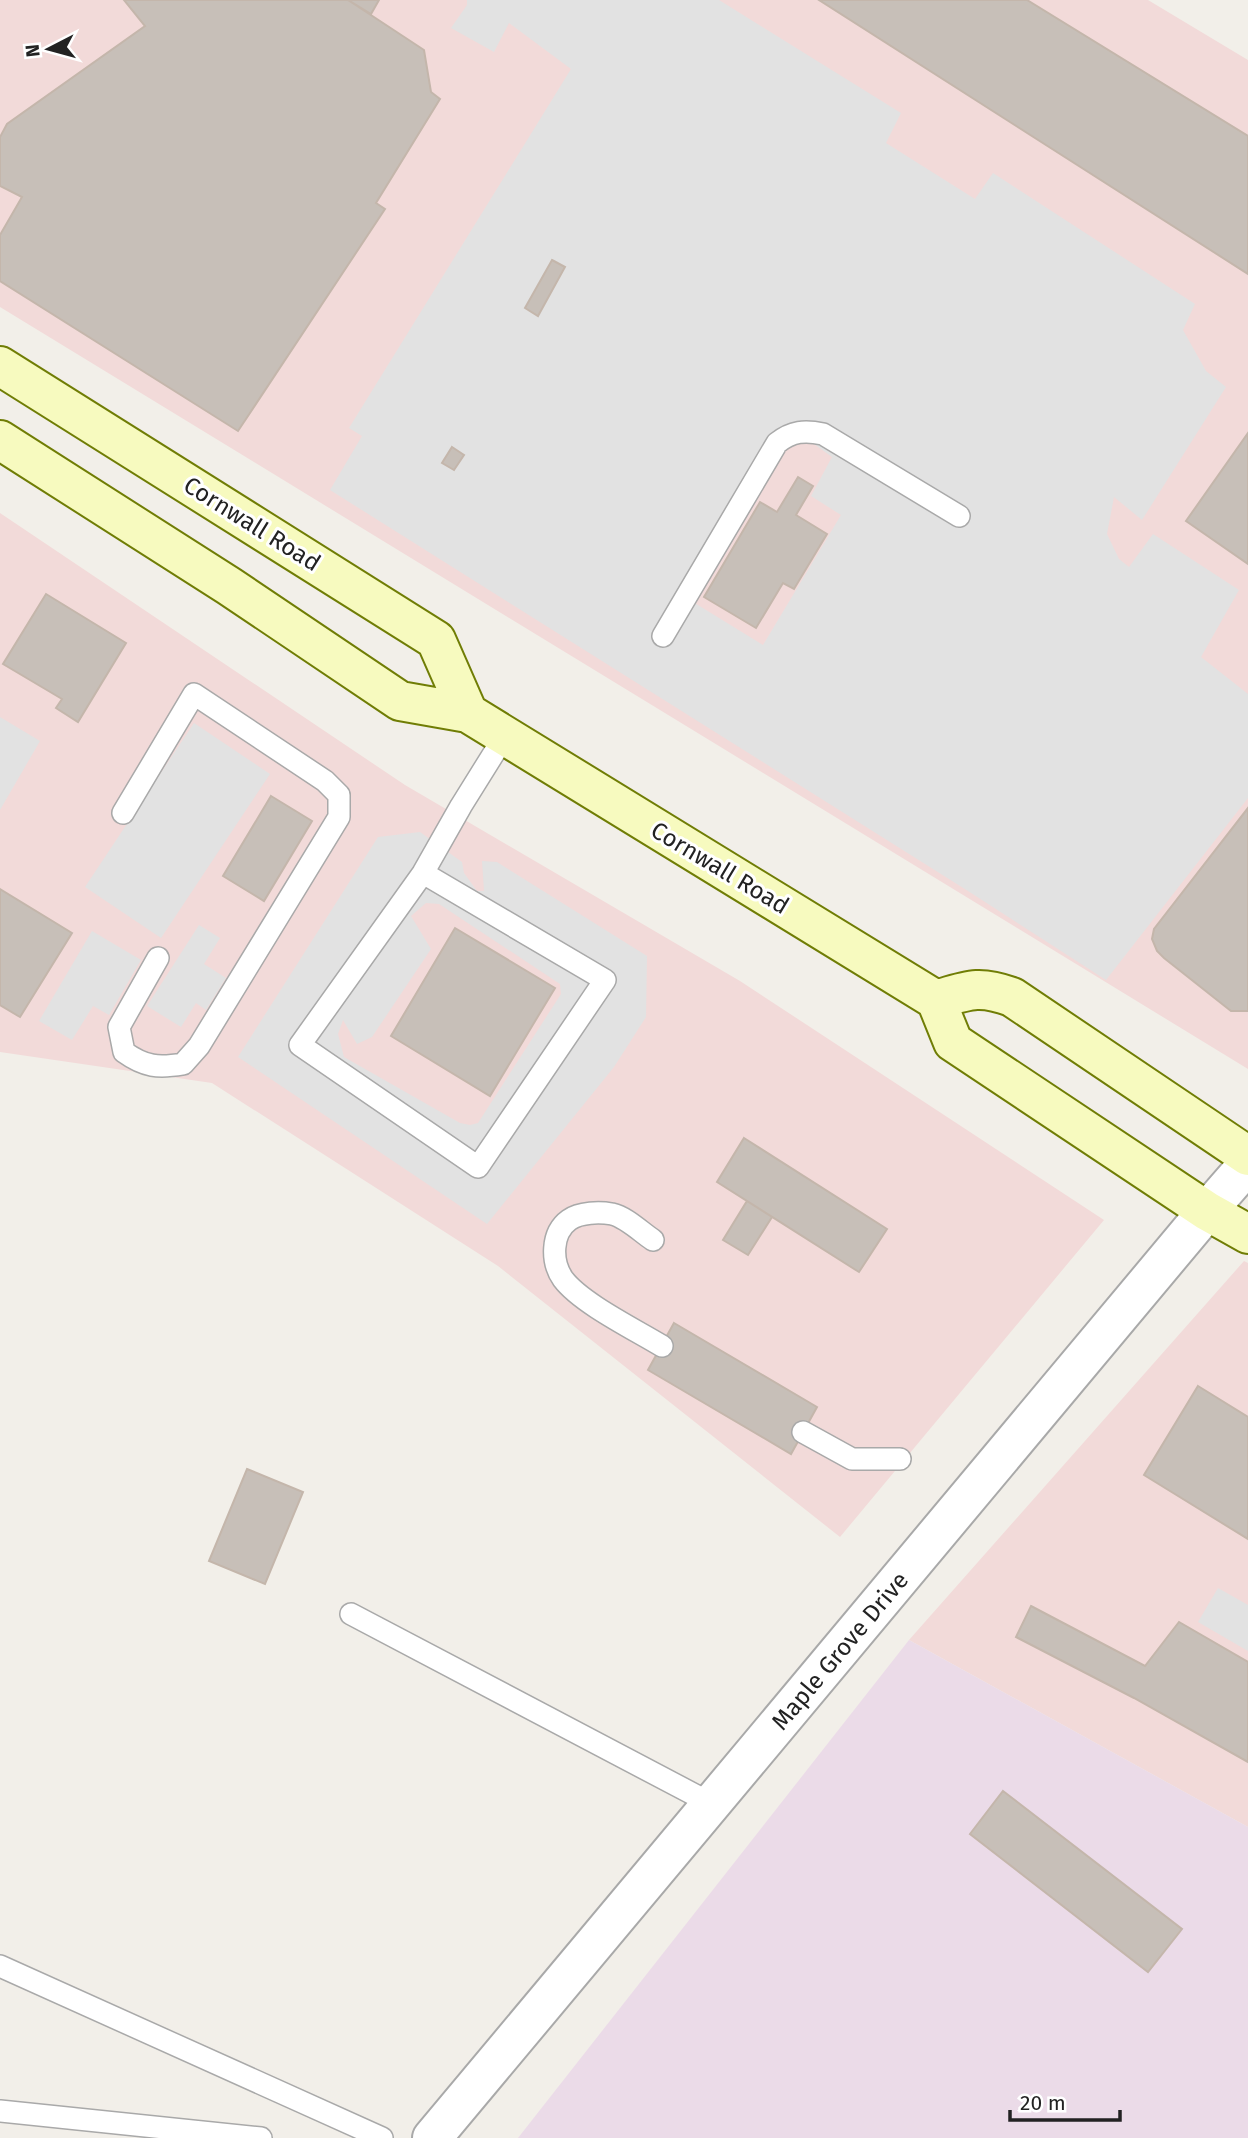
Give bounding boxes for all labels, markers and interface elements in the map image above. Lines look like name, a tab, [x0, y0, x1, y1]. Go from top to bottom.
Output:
north arrow	[14, 14, 84, 84]
text: N	[20, 43, 45, 58]
street label: Cornwall Road	[179, 471, 325, 577]
street label: Cornwall Road	[646, 816, 794, 920]
street label: Maple Grove Drive	[766, 1566, 914, 1736]
scale bar	[1010, 2078, 1120, 2122]
text: 20 m	[1020, 2090, 1066, 2116]

